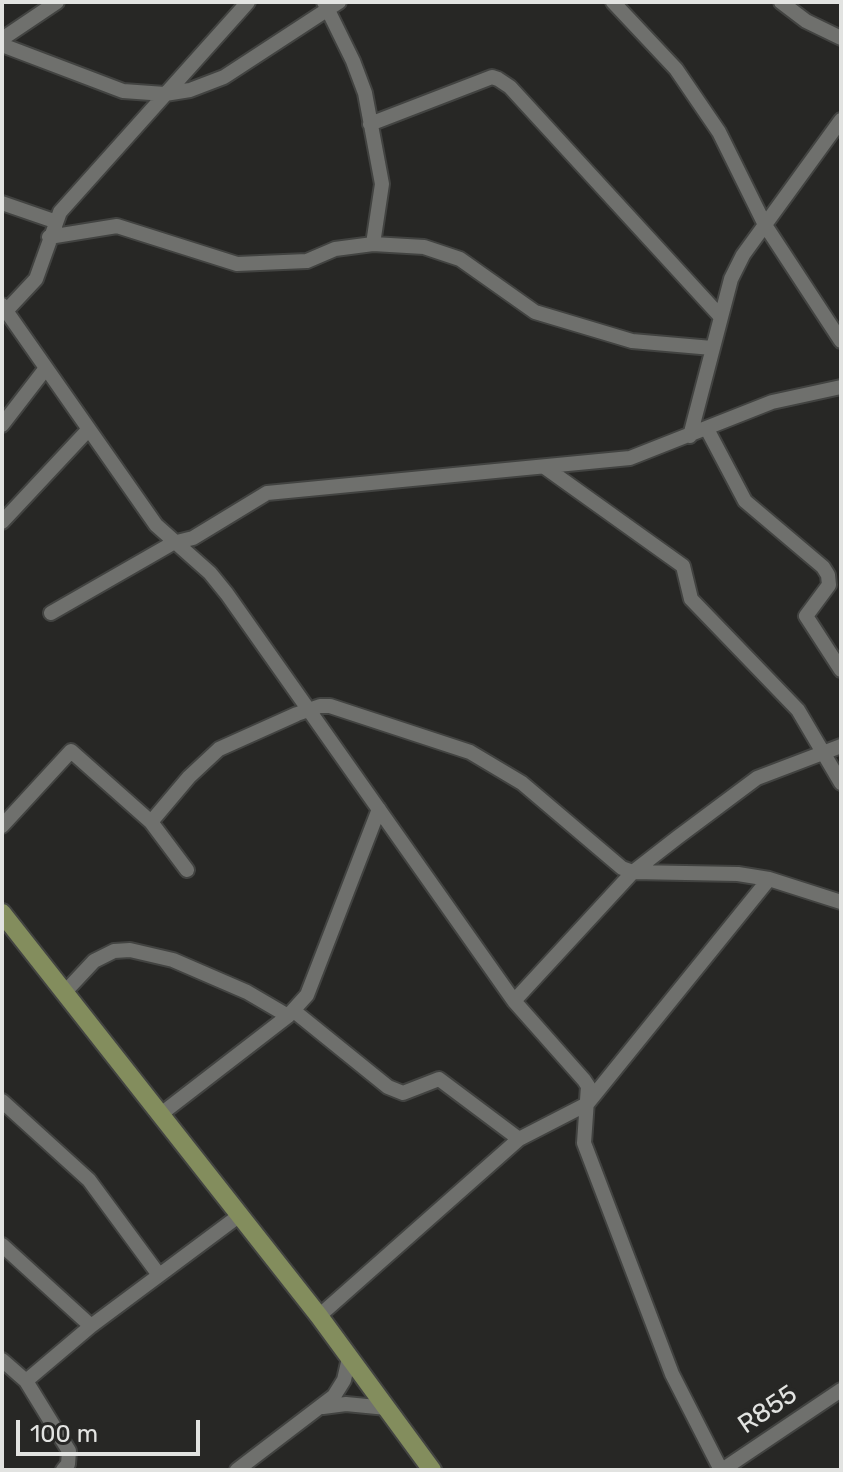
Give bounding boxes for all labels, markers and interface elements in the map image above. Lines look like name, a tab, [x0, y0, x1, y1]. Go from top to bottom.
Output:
street label: R855	[733, 1379, 803, 1441]
scale bar	[20, 1404, 204, 1454]
text: 100 m	[30, 1420, 98, 1448]

